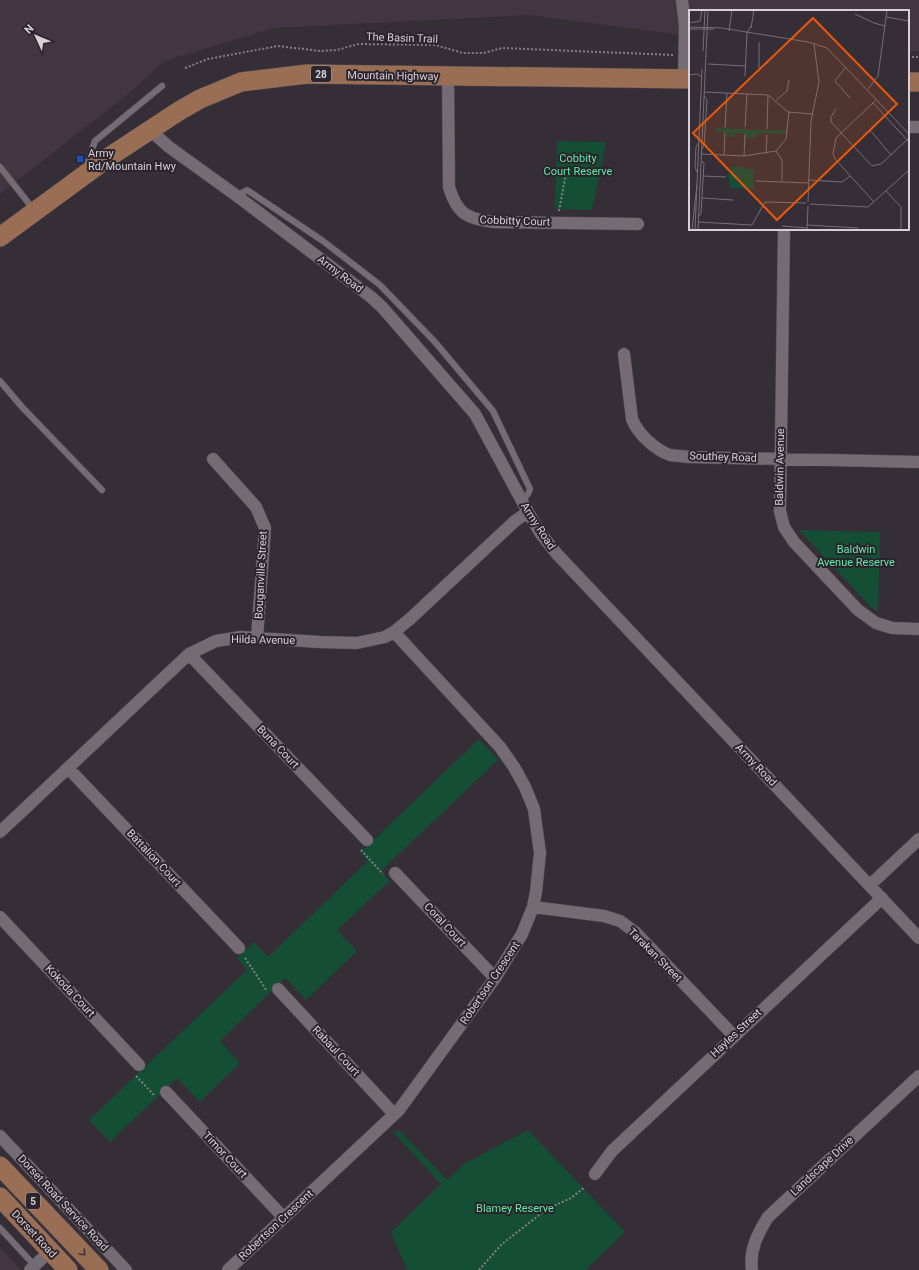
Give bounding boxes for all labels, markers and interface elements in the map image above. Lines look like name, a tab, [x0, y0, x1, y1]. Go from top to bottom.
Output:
inset map	[689, 10, 909, 230]
north arrow	[16, 16, 56, 56]
text: N	[22, 22, 37, 37]
street label: The Basin Trail	[366, 30, 438, 46]
road number: 28	[311, 66, 331, 82]
street label: Mountain Highway	[347, 69, 439, 83]
place label: Army Rd/Mountain Hwy	[88, 147, 177, 173]
park label: Cobbity Court Reserve	[544, 152, 613, 178]
marker: Army Rd/Mountain Hwy	[75, 154, 85, 164]
street label: Cobbitty Court	[479, 213, 551, 229]
street label: Army Road	[315, 253, 365, 295]
street label: Baldwin Avenue	[773, 428, 787, 506]
street label: Southey Road	[689, 449, 757, 465]
street label: Army Road	[518, 500, 558, 552]
street label: Bouganville Street	[252, 530, 270, 619]
park label: Baldwin Avenue Reserve	[817, 543, 895, 569]
street label: Hilda Avenue	[231, 633, 295, 647]
street label: Buna Court	[254, 723, 302, 772]
street label: Army Road	[733, 741, 779, 789]
street label: Battalion Court	[124, 827, 184, 890]
street label: Coral Court	[421, 900, 469, 950]
street label: Tarakan Street	[625, 925, 685, 985]
street label: Robertson Crescent	[457, 939, 523, 1027]
street label: Kokoda Court	[42, 962, 98, 1020]
street label: Hayles Street	[708, 1006, 764, 1060]
street label: Rabaul Court	[310, 1023, 363, 1079]
street label: Timor Court	[200, 1129, 250, 1181]
street label: Landscape Drive	[788, 1133, 856, 1198]
street label: Dorset Road Service Road	[15, 1152, 111, 1254]
street label: Robertson Crescent	[236, 1187, 316, 1263]
road number: 5	[26, 1193, 40, 1209]
park label: Blamey Reserve	[476, 1202, 554, 1215]
street label: Dorset Road	[9, 1207, 59, 1261]
one-way arrow	[78, 1248, 85, 1256]

